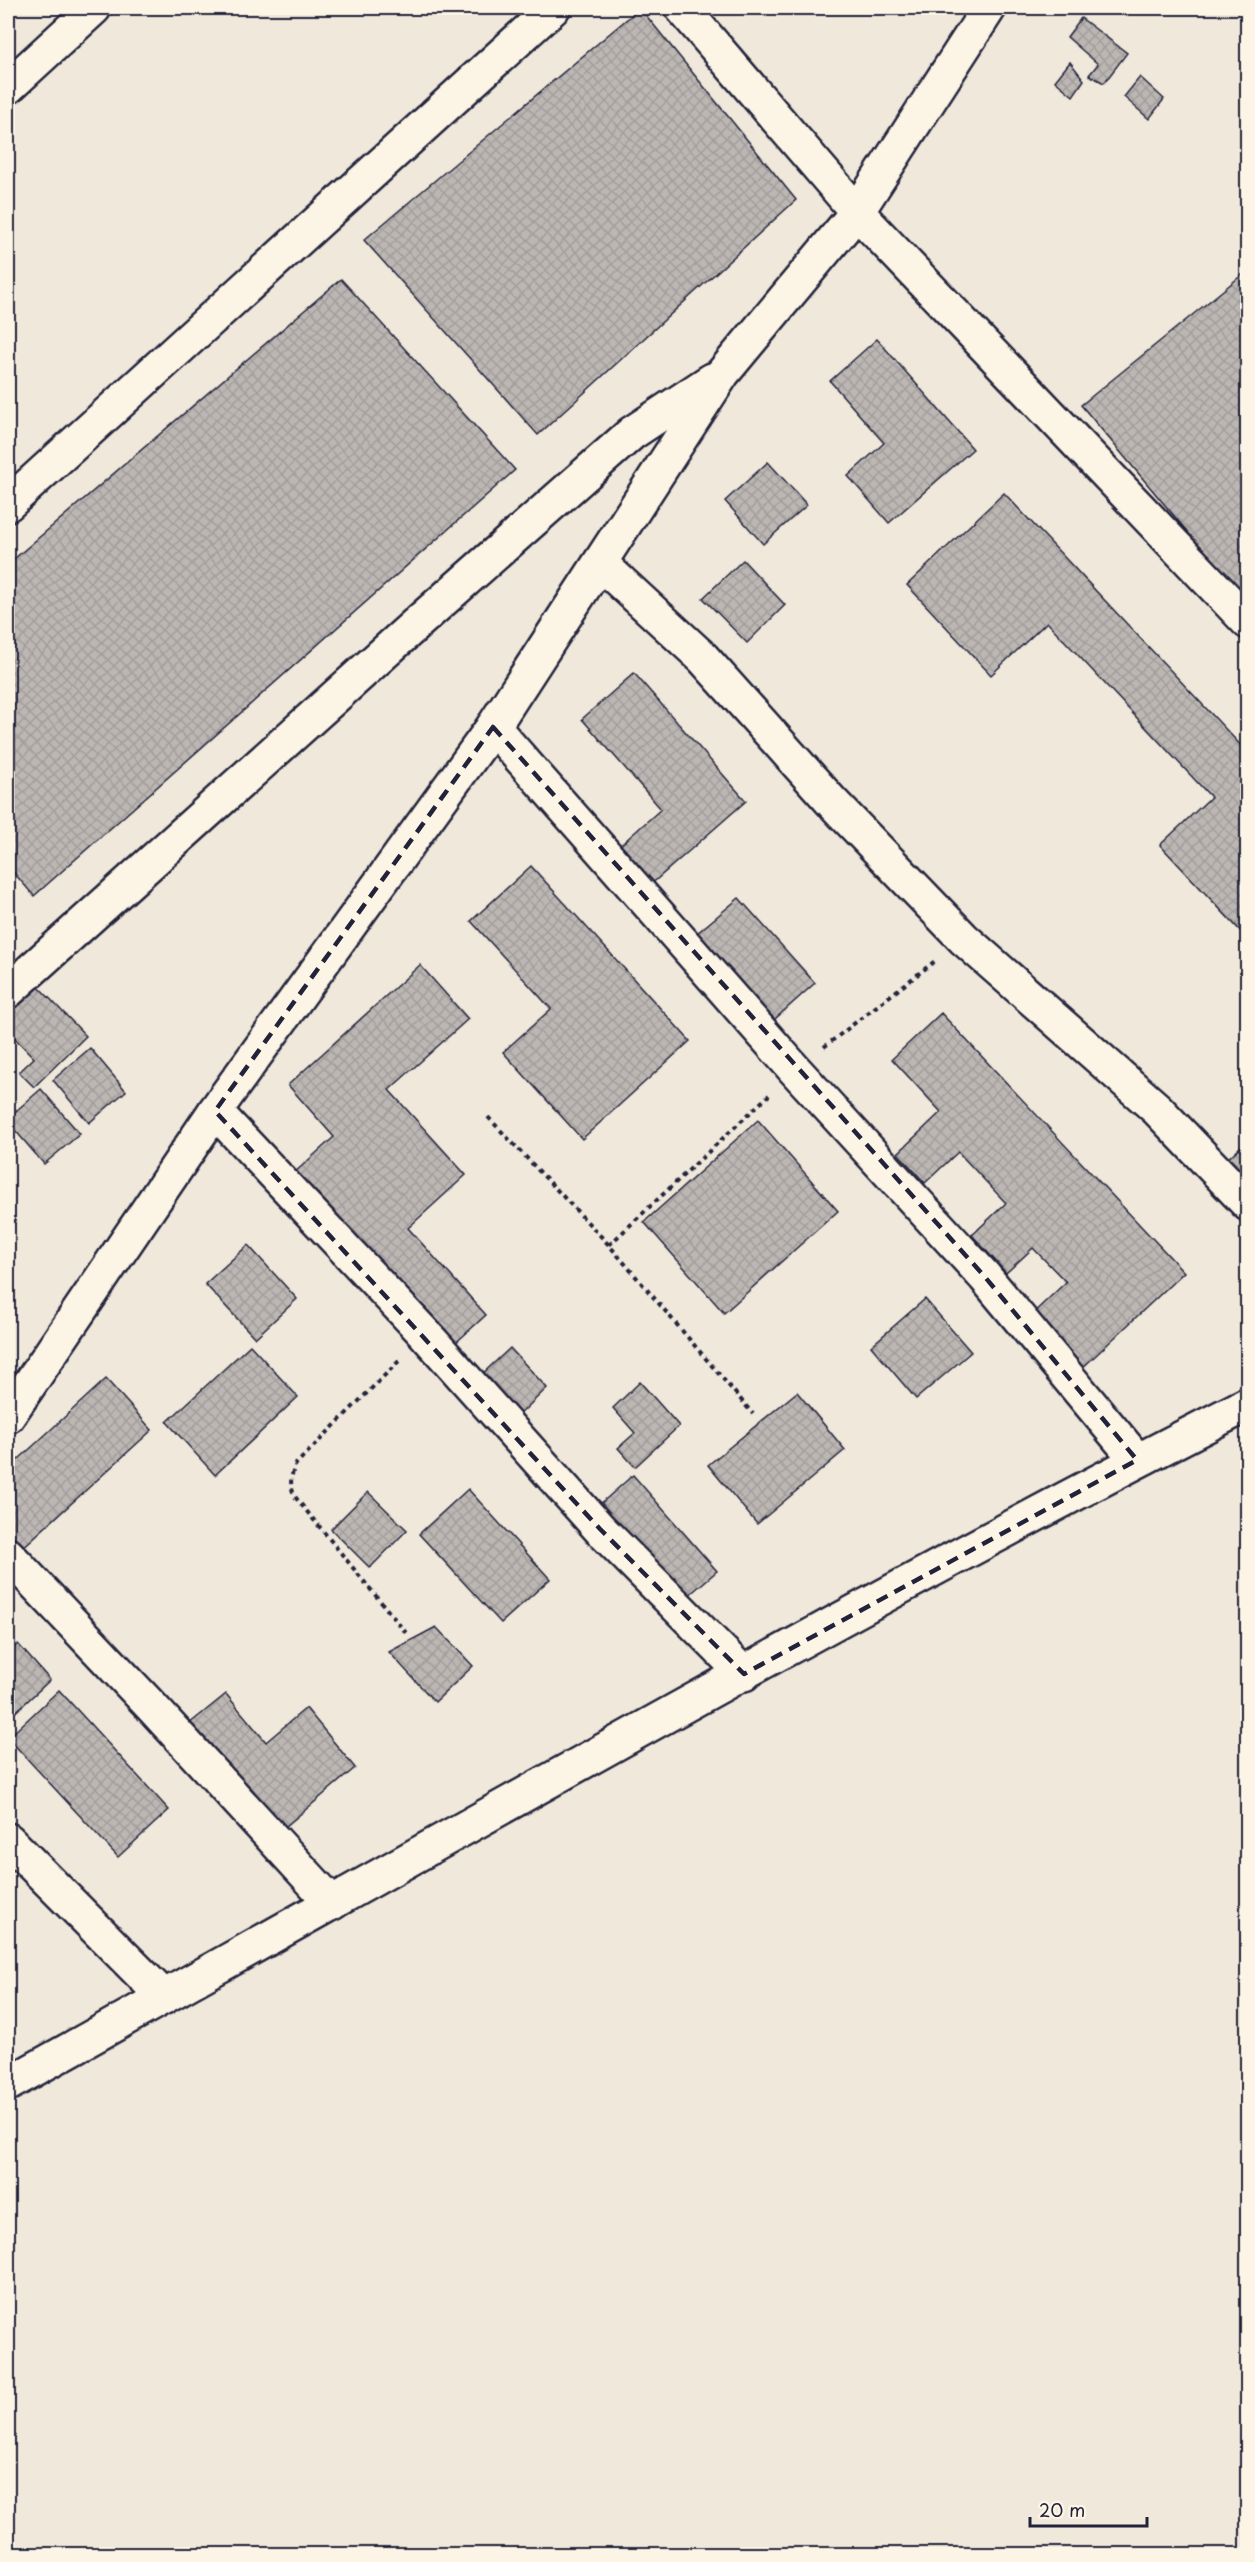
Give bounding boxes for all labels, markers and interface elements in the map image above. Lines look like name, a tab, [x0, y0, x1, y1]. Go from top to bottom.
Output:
scale bar	[1030, 2490, 1147, 2528]
text: 20 m	[1039, 2496, 1085, 2523]

